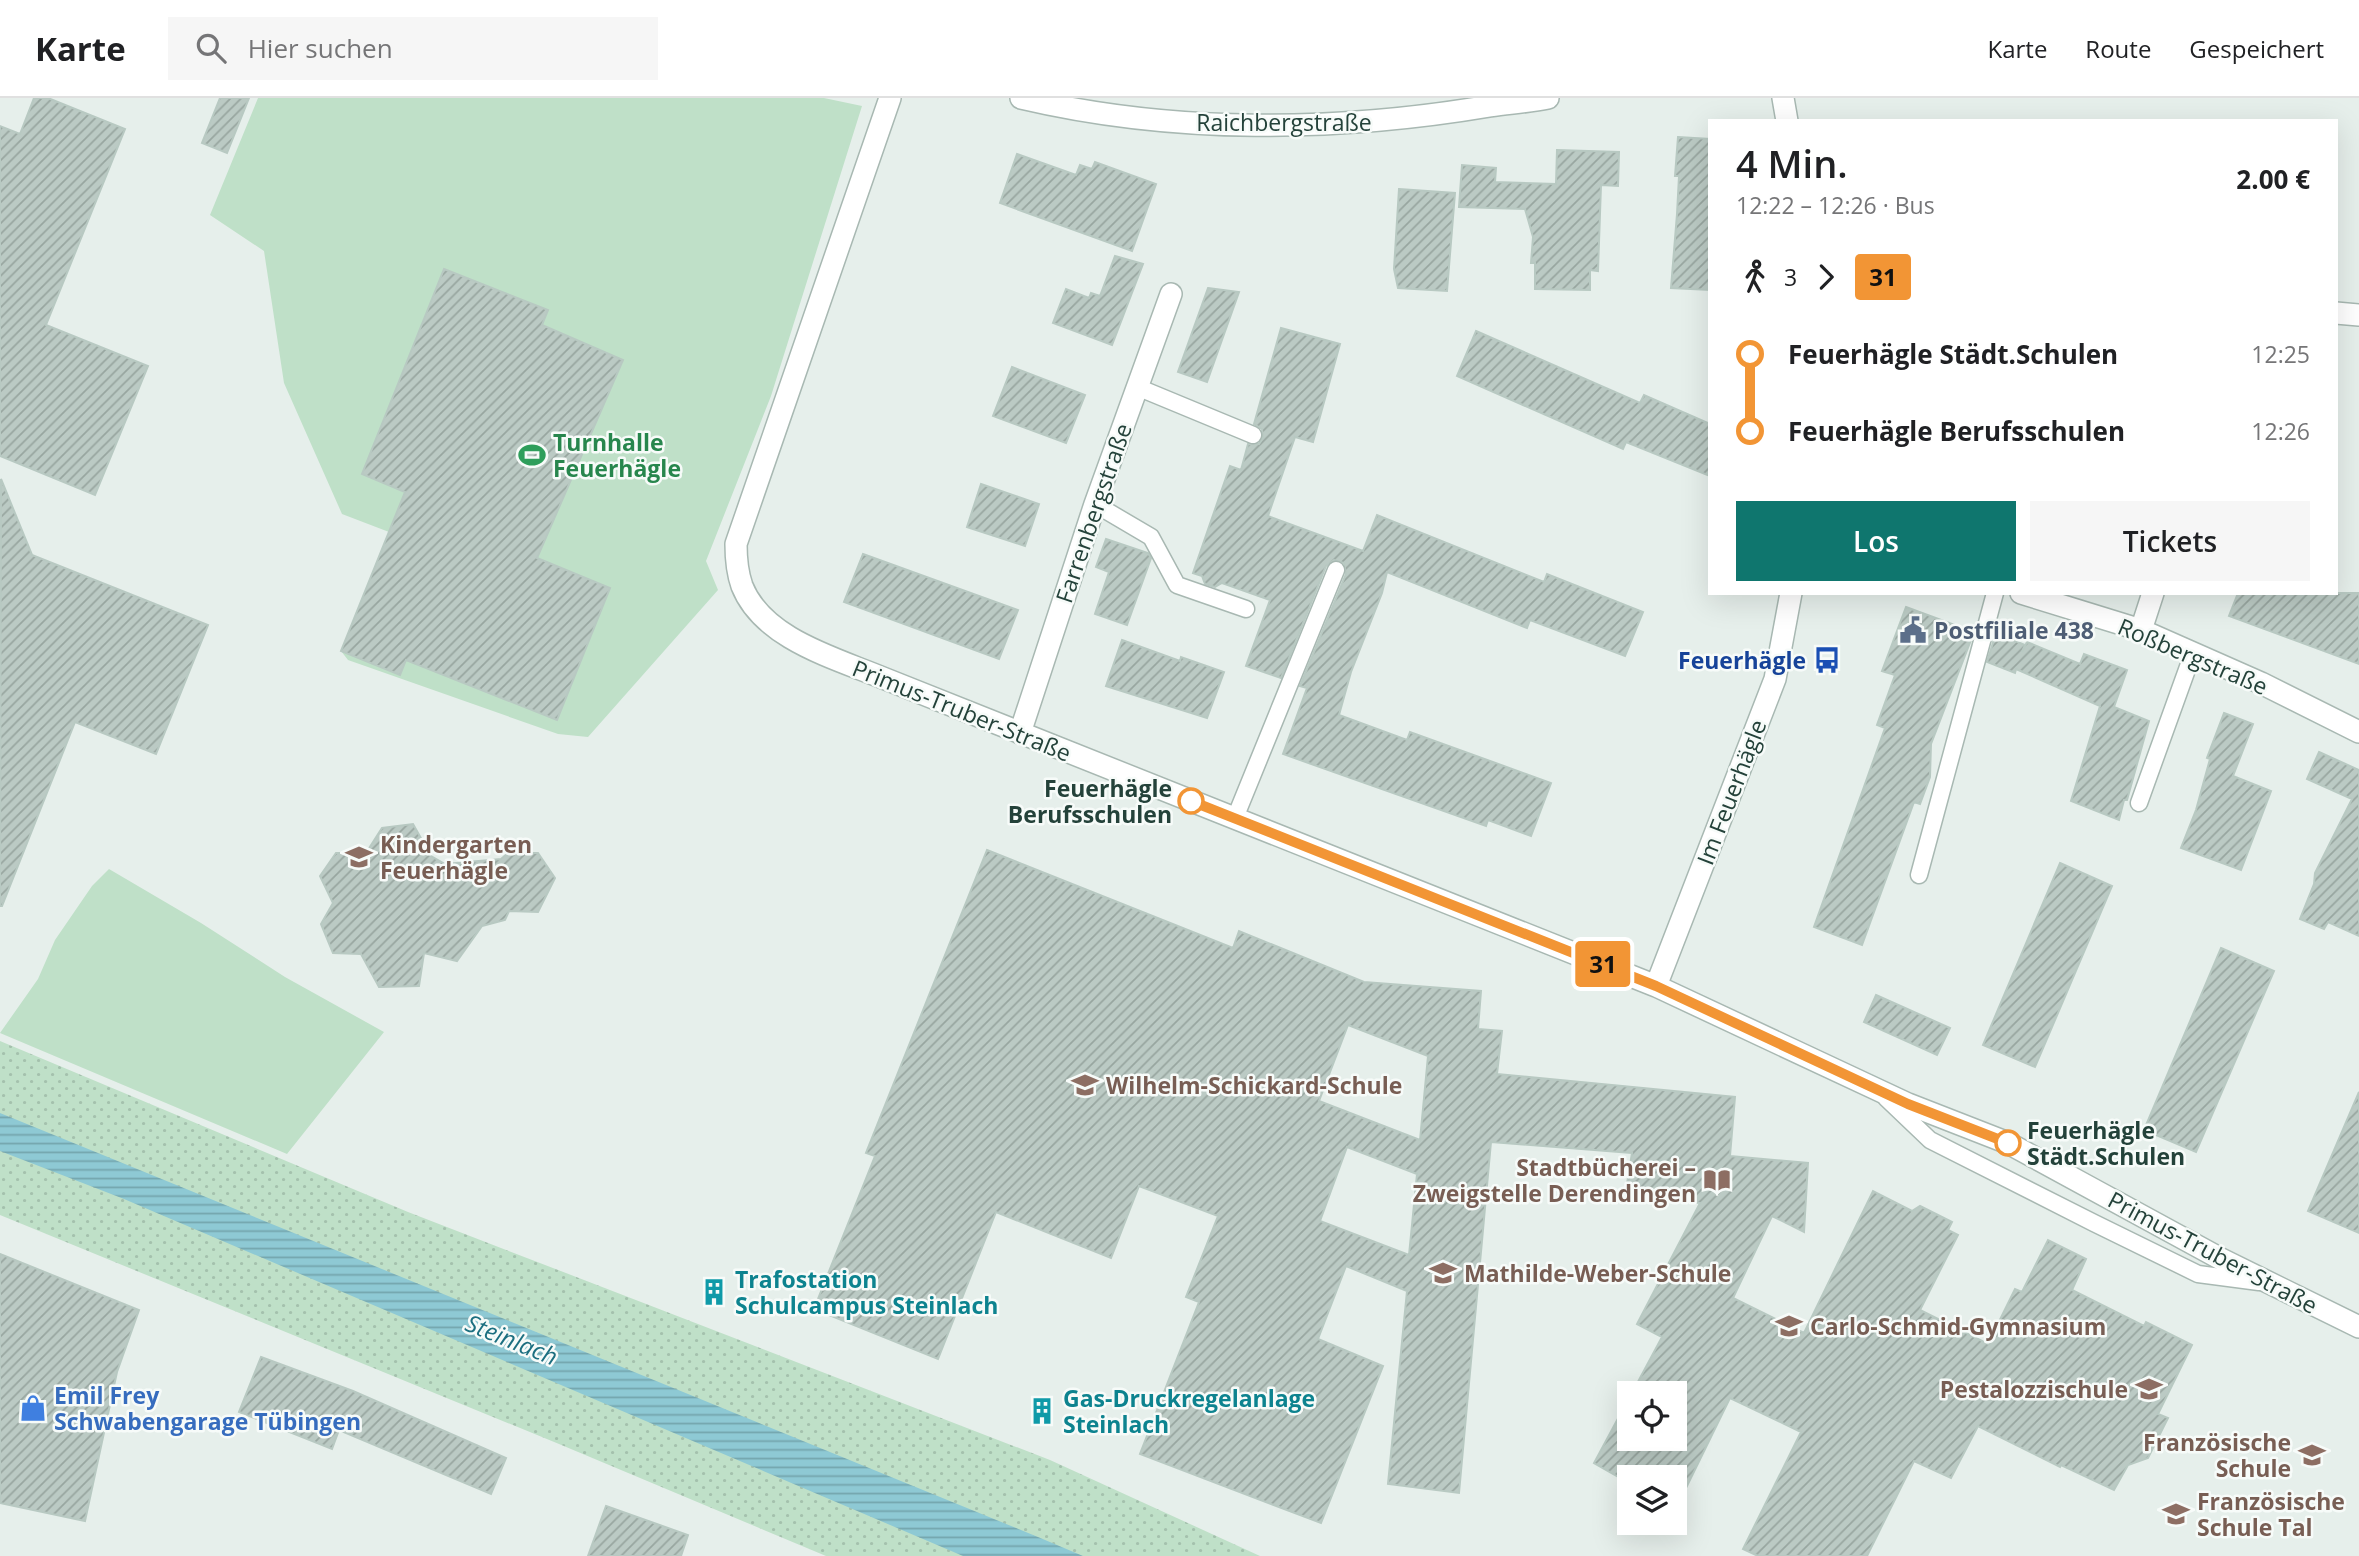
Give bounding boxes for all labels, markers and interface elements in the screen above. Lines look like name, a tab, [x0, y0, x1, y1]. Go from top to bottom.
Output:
search box	[168, 17, 658, 80]
text: Karte	[35, 26, 126, 71]
icon: search	[192, 29, 230, 67]
text: Hier suchen	[248, 30, 393, 66]
text: Karte	[1987, 32, 2047, 65]
text: Route	[2085, 32, 2151, 65]
text: Gespeichert	[2189, 32, 2324, 65]
street label: Raichbergstraße	[1196, 106, 1372, 138]
text: 4 Min.	[1736, 137, 1848, 189]
text: 2.00 €	[2236, 161, 2310, 197]
text: 12:22 – 12:26 · Bus	[1736, 189, 1935, 221]
icon: walk	[1736, 258, 1774, 296]
icon: forward	[1807, 258, 1845, 296]
text: 31	[1869, 260, 1897, 293]
text: 3	[1784, 261, 1797, 293]
text: Feuerhägle Städt.Schulen	[1788, 336, 2118, 372]
text: 12:25	[2251, 338, 2310, 370]
text: Feuerhägle Berufsschulen	[1788, 413, 2125, 449]
text: 12:26	[2251, 415, 2310, 447]
street label: Farrenbergstraße	[1047, 419, 1139, 607]
place label: Turnhalle Feuerhägle	[553, 426, 681, 484]
sports icon: Turnhalle Feuerhägle	[517, 440, 547, 470]
button: Los	[1736, 501, 2016, 581]
button: Tickets	[2030, 501, 2310, 581]
street label: Roßbergstraße	[2113, 610, 2273, 702]
place label: Postfiliale 438	[1934, 614, 2094, 646]
public building icon: Postfiliale 438	[1898, 615, 1928, 645]
place label: Feuerhägle	[1678, 644, 1806, 676]
bus stop icon: Feuerhägle	[1812, 645, 1842, 675]
street label: Primus-Truber-Straße	[848, 652, 1076, 768]
street label: Im Feuerhägle	[1689, 715, 1773, 869]
place label: Feuerhägle Berufsschulen	[1008, 772, 1172, 830]
marker: Feuerhägle Berufsschulen	[1178, 788, 1204, 814]
place label: Kindergarten Feuerhägle	[380, 828, 532, 886]
school or university icon: Kindergarten Feuerhägle	[344, 842, 374, 872]
line badge: 31	[1572, 941, 1634, 987]
text: 31	[1589, 947, 1617, 980]
place label: Wilhelm-Schickard-Schule	[1106, 1069, 1402, 1101]
school or university icon: Wilhelm-Schickard-Schule	[1070, 1070, 1100, 1100]
place label: Feuerhägle Städt.Schulen	[2027, 1114, 2185, 1172]
marker: Feuerhägle Städt.Schulen	[1995, 1130, 2021, 1156]
place label: Stadtbücherei – Zweigstelle Derendingen	[1413, 1151, 1696, 1209]
library icon: Stadtbücherei – Zweigstelle Derendingen	[1702, 1165, 1732, 1195]
street label: Primus-Truber-Straße	[2103, 1183, 2323, 1321]
place label: Mathilde-Weber-Schule	[1464, 1257, 1731, 1289]
school or university icon: Mathilde-Weber-Schule	[1428, 1258, 1458, 1288]
place label: Trafostation Schulcampus Steinlach	[735, 1263, 998, 1321]
building icon: Trafostation Schulcampus Steinlach	[699, 1277, 729, 1307]
water label: Steinlach	[461, 1306, 563, 1372]
place label: Carlo-Schmid-Gymnasium	[1810, 1310, 2106, 1342]
school or university icon: Carlo-Schmid-Gymnasium	[1774, 1311, 1804, 1341]
place label: Pestalozzischule	[1940, 1373, 2128, 1405]
school or university icon: Pestalozzischule	[2134, 1374, 2164, 1404]
place label: Emil Frey Schwabengarage Tübingen	[54, 1379, 361, 1437]
map controls	[1617, 1381, 1687, 1535]
button: locate	[1617, 1381, 1687, 1451]
place label: Gas-Druckregelanlage Steinlach	[1063, 1382, 1315, 1440]
shop icon: Emil Frey Schwabengarage Tübingen	[18, 1393, 48, 1423]
building icon: Gas-Druckregelanlage Steinlach	[1027, 1396, 1057, 1426]
place label: Französische Schule	[2143, 1426, 2291, 1484]
school or university icon: Französische Schule	[2297, 1440, 2327, 1470]
button: layers	[1617, 1465, 1687, 1535]
place label: Französische Schule Tal	[2197, 1485, 2345, 1543]
school or university icon: Französische Schule Tal	[2161, 1499, 2191, 1529]

